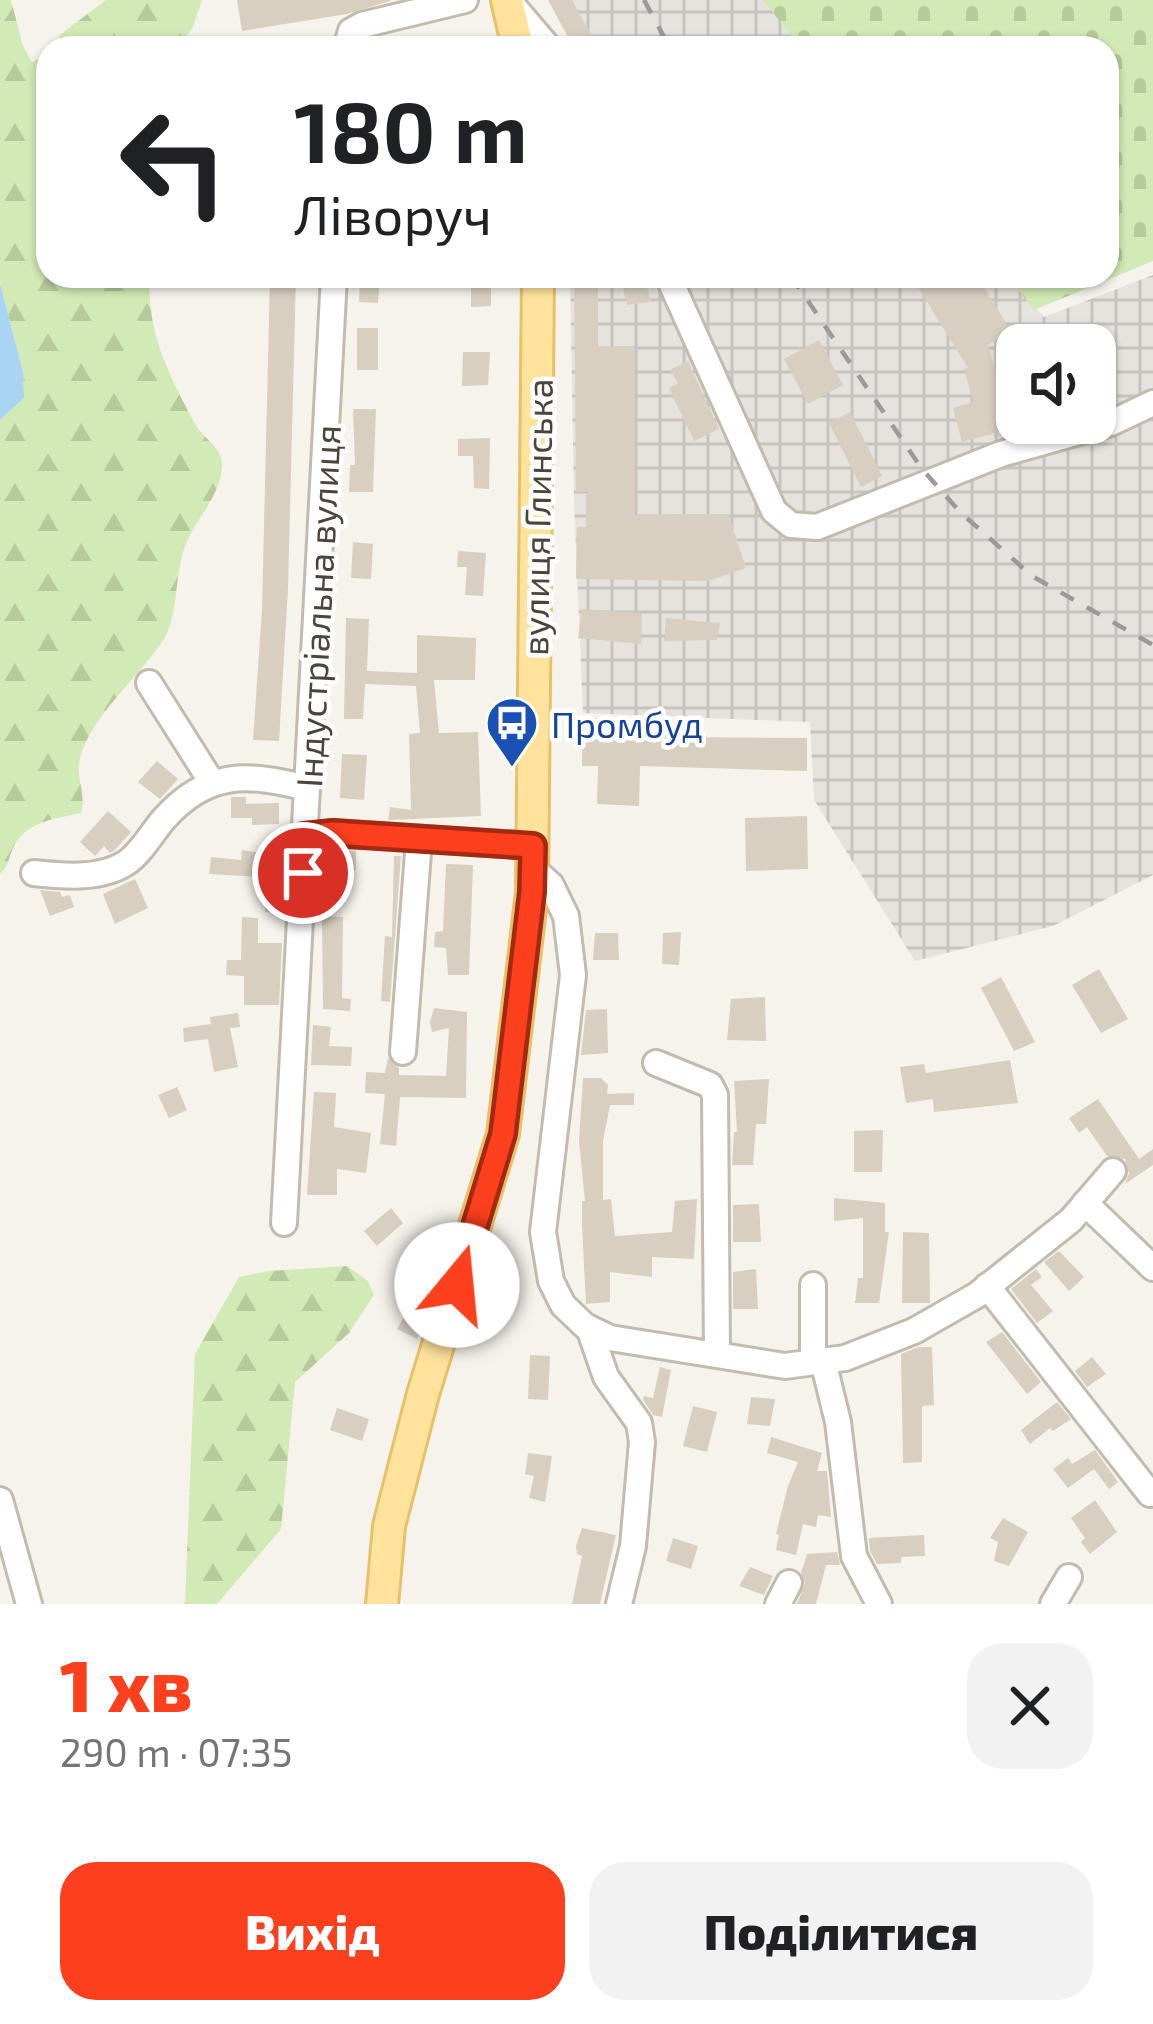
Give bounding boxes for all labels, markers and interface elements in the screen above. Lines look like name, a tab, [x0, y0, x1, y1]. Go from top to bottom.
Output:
text: 180 m	[294, 79, 528, 180]
icon: left	[96, 84, 252, 240]
text: Ліворуч	[294, 181, 492, 246]
map controls	[996, 324, 1116, 444]
button: sound	[996, 324, 1116, 444]
street label: вулиця Глинська	[512, 378, 561, 656]
street label: Індустріальна вулиця	[286, 424, 349, 788]
bus stop icon: Промбуд	[484, 695, 540, 769]
place label: Промбуд	[551, 702, 703, 746]
pin	[252, 822, 354, 924]
icon: arrive	[270, 840, 336, 906]
position arrow	[394, 1222, 520, 1348]
text: 1 хв	[60, 1640, 192, 1726]
button: close	[967, 1643, 1093, 1769]
text: 290 m · 07:35	[60, 1728, 292, 1775]
button: Вихід	[60, 1862, 565, 2000]
button: Поділитися	[589, 1862, 1093, 2000]

